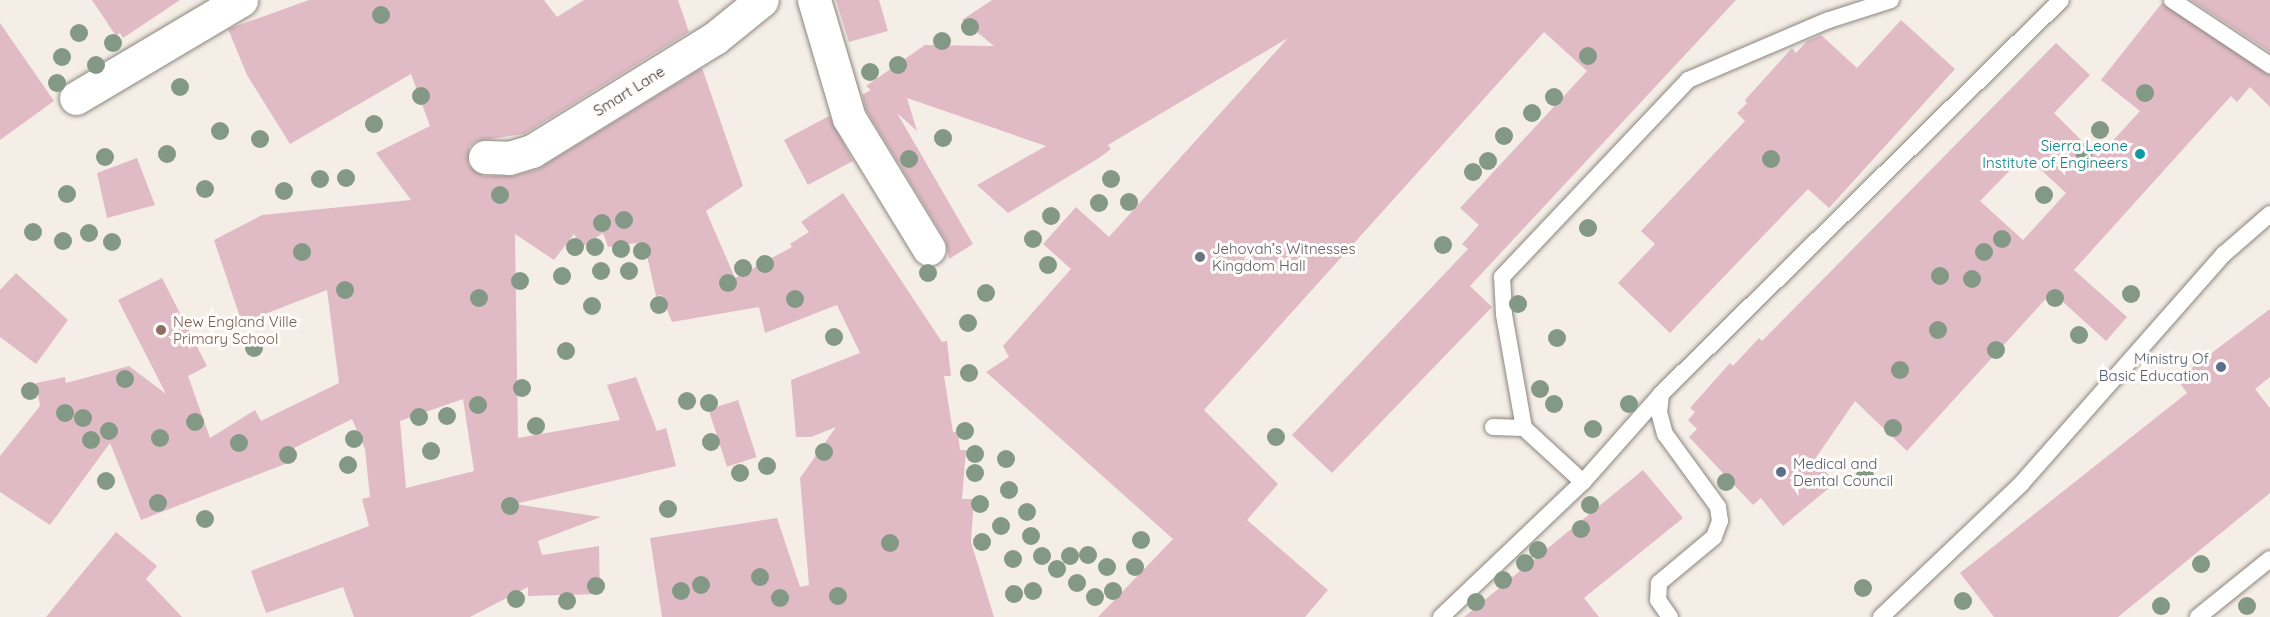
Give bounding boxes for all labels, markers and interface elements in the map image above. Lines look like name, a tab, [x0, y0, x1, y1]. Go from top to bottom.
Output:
street label: Smart Lane	[590, 62, 668, 120]
place label: Sierra Leone Institute of Engineers	[1982, 136, 2128, 171]
marker: Sierra Leone Institute of Engineers	[2133, 147, 2147, 161]
place label: Jehovah’s Witnesses Kingdom Hall	[1212, 239, 1356, 274]
marker: Jehovah’s Witnesses Kingdom Hall	[1193, 250, 1207, 264]
place label: New England Ville Primary School	[173, 312, 297, 347]
marker: New England Ville Primary School	[154, 323, 168, 337]
place label: Ministry Of Basic Education	[2099, 349, 2209, 384]
marker: Ministry Of Basic Education	[2214, 360, 2228, 374]
place label: Medical and Dental Council	[1793, 454, 1893, 489]
marker: Medical and Dental Council	[1774, 465, 1788, 479]

